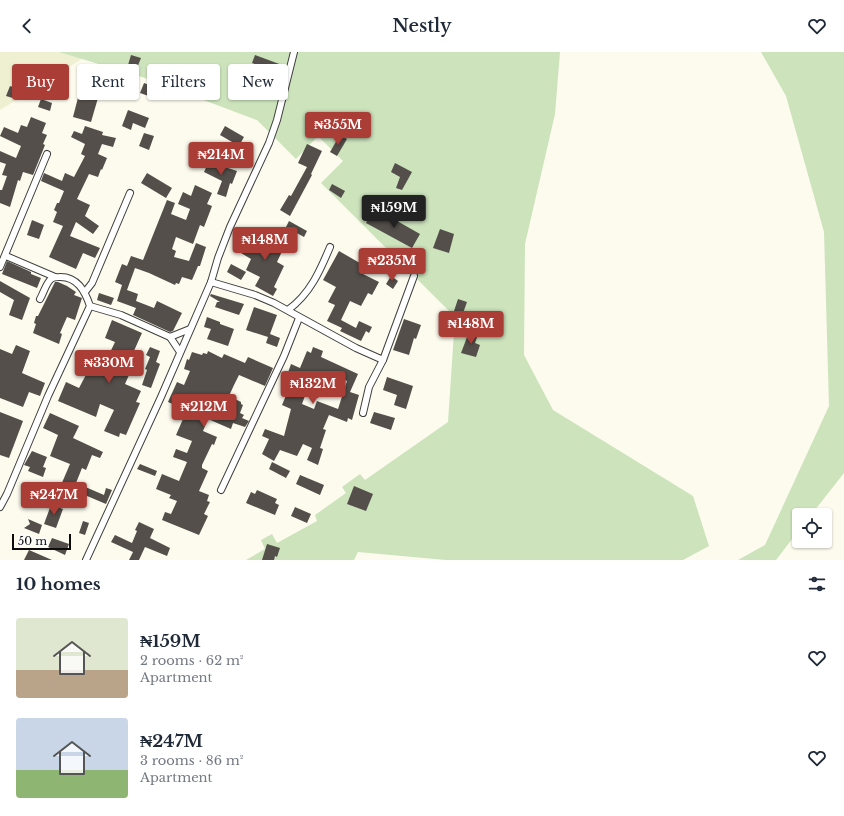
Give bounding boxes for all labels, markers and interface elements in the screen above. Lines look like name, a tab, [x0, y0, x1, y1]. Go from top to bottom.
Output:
icon: back	[16, 15, 38, 37]
text: Nestly	[392, 15, 452, 37]
icon: heart	[806, 15, 828, 37]
chip: Buy	[12, 64, 69, 100]
chip: Rent	[77, 64, 139, 100]
chip: Filters	[147, 64, 220, 100]
chip: New	[228, 64, 288, 100]
pin: ₦355M	[310, 112, 366, 146]
text: ₦355M	[314, 116, 362, 133]
pin: ₦214M	[193, 142, 249, 176]
text: ₦214M	[197, 146, 245, 163]
pin: ₦159M	[366, 195, 422, 229]
text: ₦159M	[371, 199, 417, 216]
pin: ₦148M	[237, 227, 293, 261]
text: ₦148M	[242, 231, 288, 248]
pin: ₦235M	[364, 248, 420, 282]
text: ₦235M	[368, 252, 416, 269]
pin: ₦148M	[443, 311, 499, 345]
text: ₦148M	[448, 315, 494, 332]
pin: ₦330M	[81, 350, 137, 384]
text: ₦330M	[84, 354, 134, 371]
pin: ₦132M	[285, 371, 341, 405]
text: ₦132M	[290, 375, 336, 392]
pin: ₦212M	[176, 394, 232, 428]
text: ₦212M	[181, 398, 227, 415]
pin: ₦247M	[26, 482, 82, 516]
text: ₦247M	[30, 486, 78, 503]
map controls	[792, 508, 832, 548]
button: locate	[792, 508, 832, 548]
scale bar	[12, 532, 71, 551]
text: 50 m	[18, 534, 47, 548]
icon: filters	[806, 573, 828, 595]
text: 10 homes	[16, 574, 101, 595]
text: ₦159M	[140, 631, 201, 652]
icon: home	[48, 634, 96, 682]
icon: heart	[806, 647, 828, 669]
text: 2 rooms · 62 m²	[140, 652, 244, 669]
text: Apartment	[140, 669, 212, 686]
text: ₦247M	[140, 731, 203, 752]
icon: home	[48, 734, 96, 782]
icon: heart	[806, 747, 828, 769]
text: 3 rooms · 86 m²	[140, 752, 243, 769]
text: Apartment	[140, 769, 212, 786]

